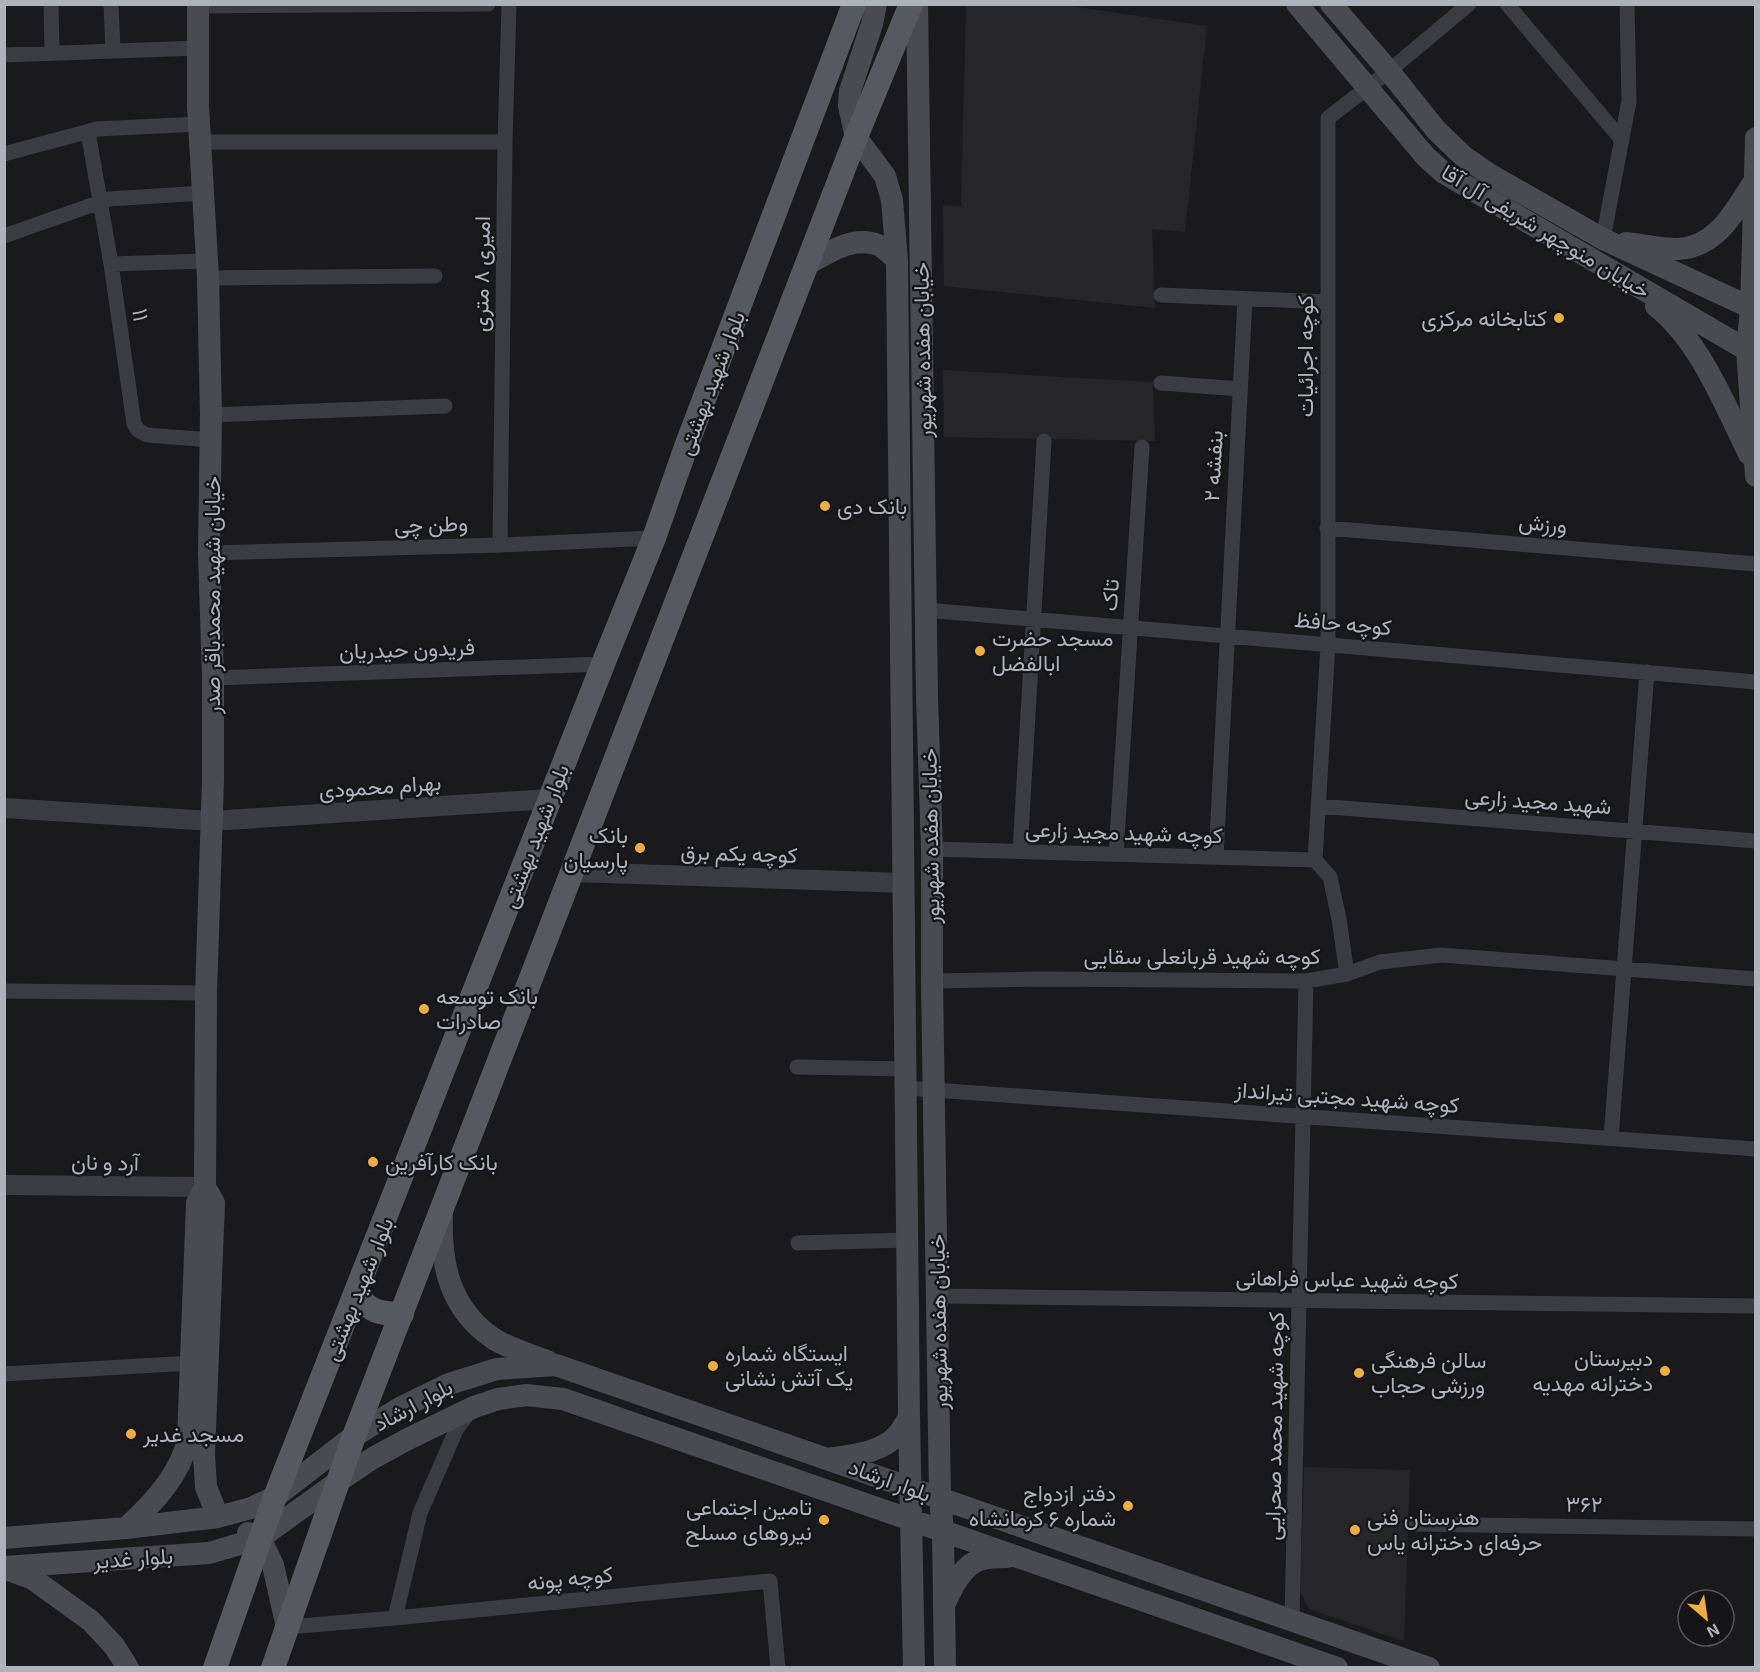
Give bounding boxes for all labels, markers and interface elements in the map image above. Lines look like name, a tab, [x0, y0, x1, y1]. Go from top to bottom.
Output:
street label: خیابان منوچهر شریفی آل آقا	[1436, 158, 1655, 305]
street label: امیری ۸ متری	[466, 216, 496, 332]
street label: خیابان هفده شهریور	[906, 262, 938, 439]
street label: کوچه اجرائیات	[1291, 295, 1320, 417]
place label: کتابخانه مرکزی	[1421, 304, 1547, 332]
street label: ۱۱	[128, 307, 156, 323]
street label: بلوار شهید بهشتی	[671, 307, 751, 459]
marker: کتابخانه مرکزی	[1552, 311, 1566, 325]
street label: بنفشه ۲	[1197, 430, 1228, 502]
street label: خیابان شهید محمدباقر صدر	[198, 476, 226, 715]
place label: بانک دی	[837, 492, 907, 520]
marker: بانک دی	[818, 499, 832, 513]
street label: ورزش	[1517, 507, 1569, 539]
street label: وطن چی	[394, 509, 468, 540]
street label: تاک	[1095, 578, 1123, 612]
street label: کوچه حافظ	[1293, 605, 1393, 642]
place label: مسجد حضرت ابالفضل	[992, 624, 1114, 676]
street label: فریدون حیدریان	[338, 633, 476, 665]
marker: مسجد حضرت ابالفضل	[973, 644, 987, 658]
street label: خیابان هفده شهریور	[914, 748, 946, 925]
street label: بلوار شهید بهشتی	[495, 760, 575, 912]
street label: بهرام محمودی	[318, 768, 442, 805]
street label: شهید مجید زارعی	[1464, 782, 1612, 820]
street label: کوچه شهید مجید زارعی	[1025, 815, 1223, 850]
place label: بانک پارسیان	[564, 821, 628, 875]
street label: کوچه یکم برق	[680, 837, 798, 870]
marker: بانک پارسیان	[633, 841, 647, 855]
street label: کوچه شهید قربانعلی سقایی	[1084, 942, 1321, 971]
place label: بانک توسعه صادرات	[436, 982, 538, 1035]
marker: بانک توسعه صادرات	[417, 1002, 431, 1016]
street label: کوچه شهید مجتبی تیرانداز	[1233, 1075, 1461, 1120]
street label: آرد و نان	[71, 1147, 141, 1177]
place label: بانک کارآفرین	[385, 1148, 498, 1176]
marker: بانک کارآفرین	[366, 1155, 380, 1169]
street label: بلوار شهید بهشتی	[317, 1213, 399, 1365]
street label: خیابان هفده شهریور	[922, 1234, 954, 1411]
street label: کوچه شهید عباس فراهانی	[1235, 1263, 1459, 1296]
street label: کوچه شهید محمد صحرایی	[1258, 1311, 1291, 1541]
place label: ایستگاه شماره یک آتش نشانی	[725, 1339, 853, 1392]
place label: دبیرستان دخترانه مهدیه	[1533, 1344, 1653, 1397]
place label: سالن فرهنگی ورزشی حجاب	[1371, 1346, 1486, 1399]
marker: ایستگاه شماره یک آتش نشانی	[706, 1359, 720, 1373]
marker: دبیرستان دخترانه مهدیه	[1658, 1364, 1672, 1378]
marker: سالن فرهنگی ورزشی حجاب	[1352, 1366, 1366, 1380]
street label: بلوار ارشاد	[369, 1373, 457, 1437]
place label: مسجد غدیر	[142, 1420, 244, 1448]
marker: مسجد غدیر	[124, 1427, 138, 1441]
street label: بلوار ارشاد	[845, 1452, 935, 1508]
place label: دفتر ازدواج شماره ۶ کرمانشاه	[969, 1479, 1116, 1532]
street label: ۳۶۲	[1565, 1490, 1603, 1516]
place label: تامین اجتماعی نیروهای مسلح	[685, 1493, 812, 1547]
marker: دفتر ازدواج شماره ۶ کرمانشاه	[1121, 1499, 1135, 1513]
place label: هنرستان فنی حرفه‌ای دخترانه یاس	[1367, 1503, 1542, 1556]
marker: تامین اجتماعی نیروهای مسلح	[817, 1513, 831, 1527]
marker: هنرستان فنی حرفه‌ای دخترانه یاس	[1348, 1523, 1362, 1537]
street label: بلوار غدیر	[91, 1541, 174, 1575]
street label: کوچه پونه	[526, 1560, 615, 1597]
north arrow	[1676, 1588, 1736, 1648]
text: N	[1704, 1620, 1723, 1643]

